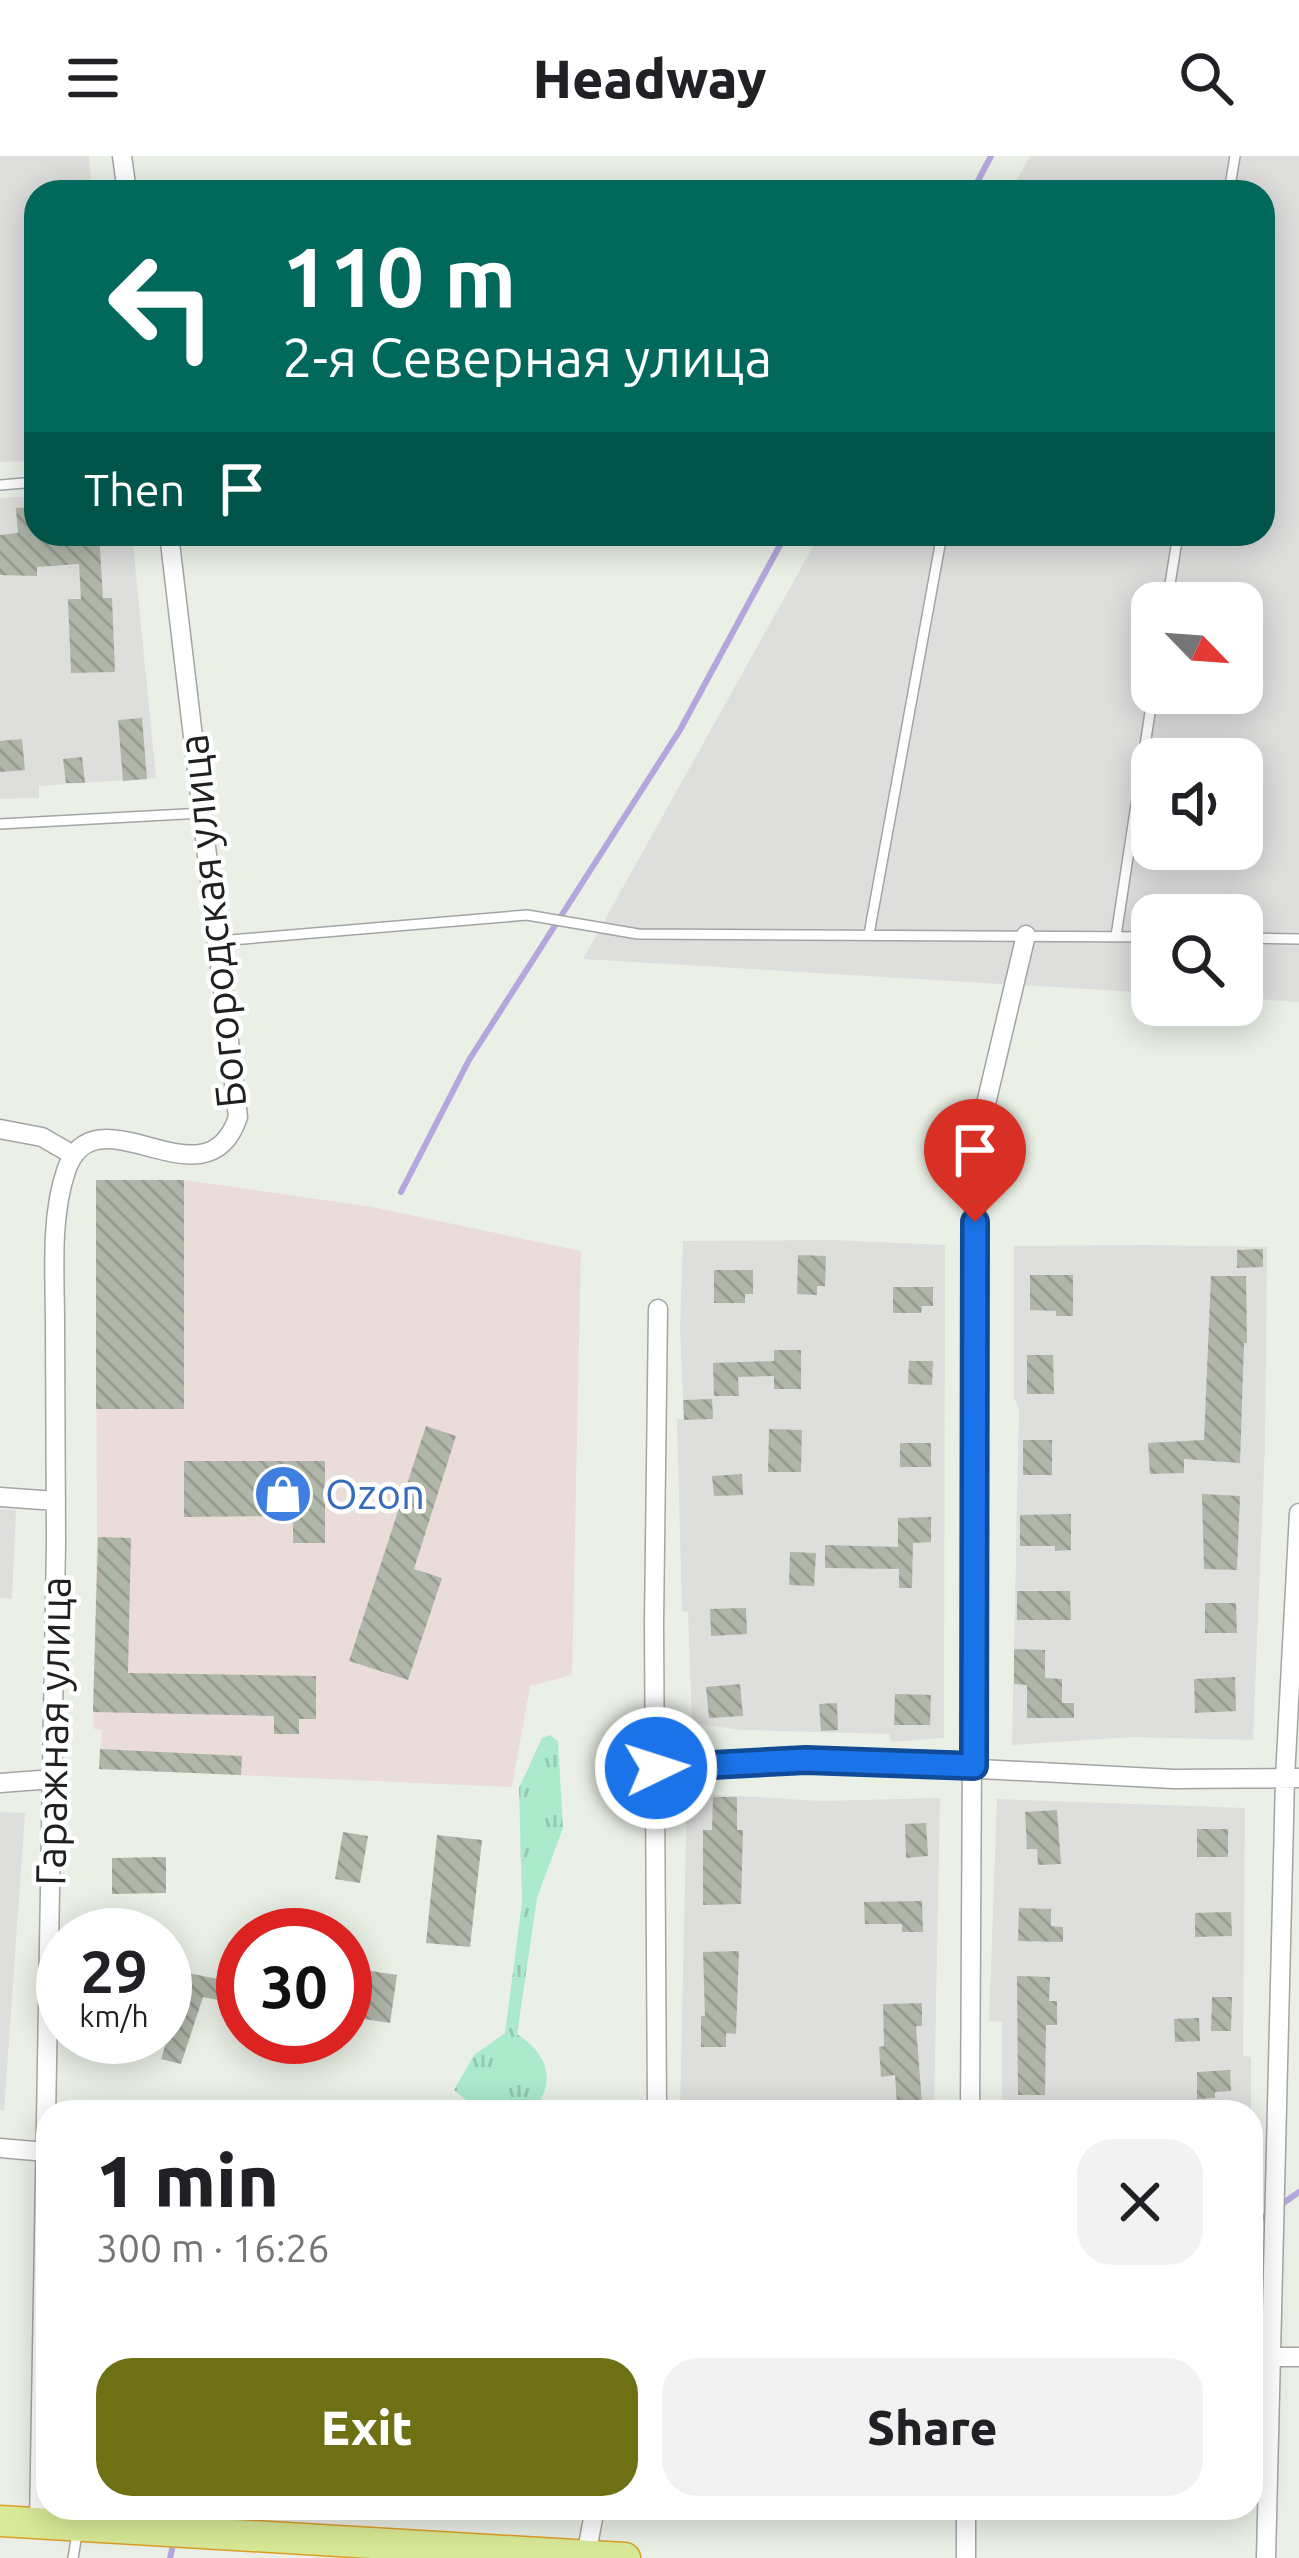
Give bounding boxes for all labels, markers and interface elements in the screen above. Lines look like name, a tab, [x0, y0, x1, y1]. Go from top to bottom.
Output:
icon: menu	[60, 45, 126, 111]
icon: search	[1173, 45, 1239, 111]
text: Headway	[532, 48, 767, 108]
icon: left	[84, 228, 240, 384]
text: 110 m	[282, 229, 516, 323]
text: 2-я Северная улица	[282, 327, 772, 387]
icon: arrive	[209, 456, 275, 522]
text: Then	[84, 464, 185, 515]
north arrow	[1131, 582, 1263, 714]
map controls	[1131, 582, 1263, 1026]
street label: Богородская улица	[169, 732, 255, 1110]
button: sound	[1131, 738, 1263, 870]
button: search	[1131, 894, 1263, 1026]
pin	[924, 1099, 1026, 1222]
icon: arrive	[942, 1117, 1008, 1183]
shop icon: Ozon	[252, 1463, 314, 1525]
place label: Ozon	[325, 1470, 425, 1517]
street label: Гаражная улица	[26, 1576, 79, 1886]
position arrow	[593, 1705, 719, 1831]
speed limit sign: 30	[216, 1908, 372, 2064]
text: 29	[80, 1937, 148, 2004]
text: km/h	[79, 1999, 149, 2033]
button: close	[1077, 2139, 1203, 2265]
text: 1 min	[96, 2140, 279, 2221]
text: 300 m · 16:26	[96, 2226, 330, 2269]
button: Exit	[96, 2358, 638, 2496]
button: Share	[662, 2358, 1203, 2496]

